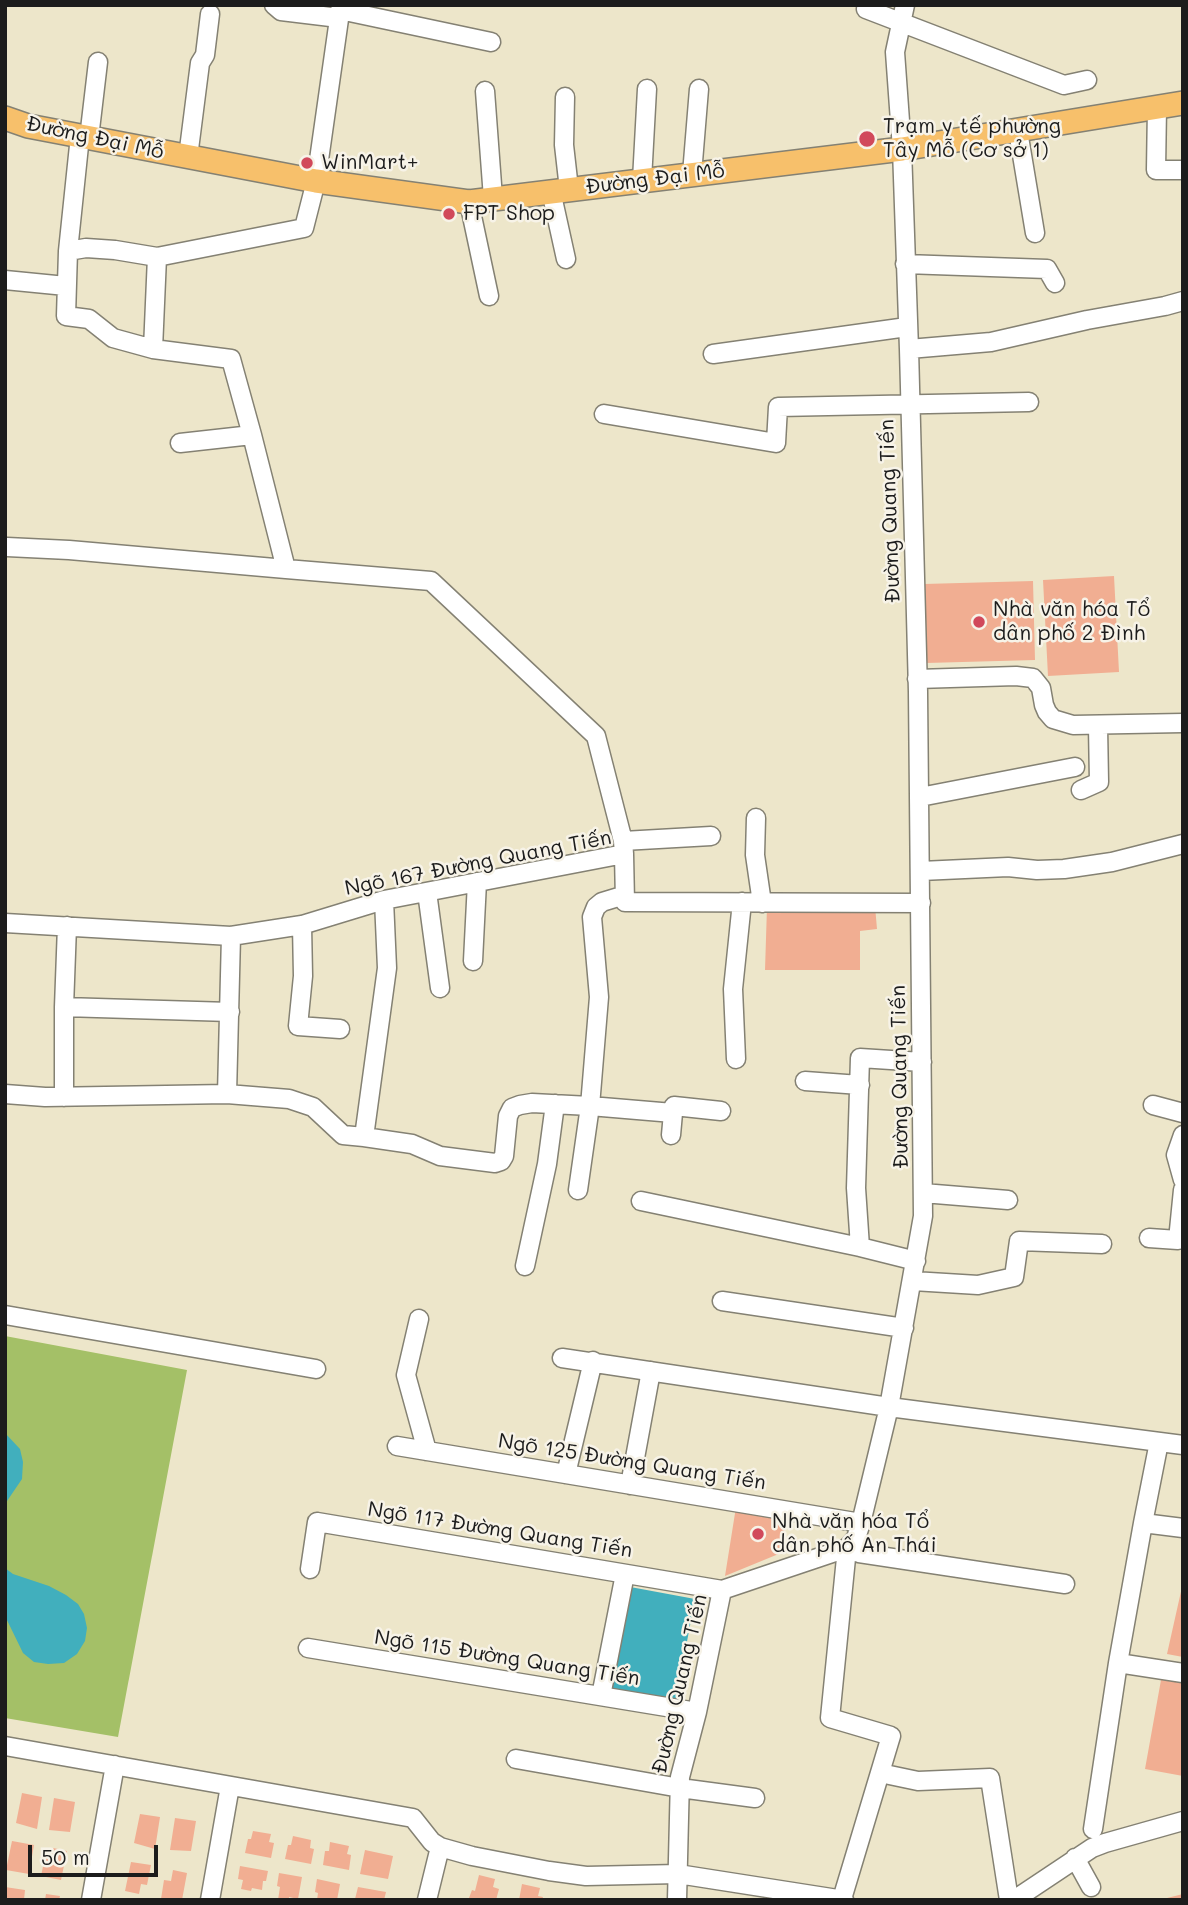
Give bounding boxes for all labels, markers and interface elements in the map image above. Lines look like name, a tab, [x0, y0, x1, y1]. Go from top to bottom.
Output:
street label: Đường Đại Mỗ	[24, 111, 166, 165]
place label: Trạm y tế phường Tây Mỗ (Cơ sở 1)	[883, 114, 1061, 164]
marker: Trạm y tế phường Tây Mỗ (Cơ sở 1)	[857, 129, 877, 149]
place label: WinMart+	[321, 150, 418, 176]
marker: WinMart+	[299, 155, 315, 171]
street label: Đường Đại Mỗ	[584, 158, 726, 200]
place label: FPT Shop	[463, 201, 555, 227]
marker: FPT Shop	[441, 206, 457, 222]
street label: Đường Quang Tiến	[874, 419, 906, 603]
place label: Nhà văn hóa Tổ dân phố 2 Đình	[993, 597, 1150, 647]
marker: Nhà văn hóa Tổ dân phố 2 Đình	[971, 614, 987, 630]
street label: Ngõ 167 Đường Quang Tiến	[342, 825, 614, 901]
street label: Đường Quang Tiến	[886, 985, 914, 1169]
street label: Ngõ 125 Đường Quang Tiến	[496, 1428, 768, 1496]
street label: Ngõ 117 Đường Quang Tiến	[366, 1497, 634, 1563]
place label: Nhà văn hóa Tổ dân phố An Thái	[772, 1509, 937, 1559]
marker: Nhà văn hóa Tổ dân phố An Thái	[750, 1526, 766, 1542]
street label: Đường Quang Tiến	[647, 1592, 713, 1776]
street label: Ngõ 115 Đường Quang Tiến	[372, 1625, 642, 1691]
scale bar	[32, 1832, 161, 1876]
text: 50 m	[41, 1843, 90, 1870]

